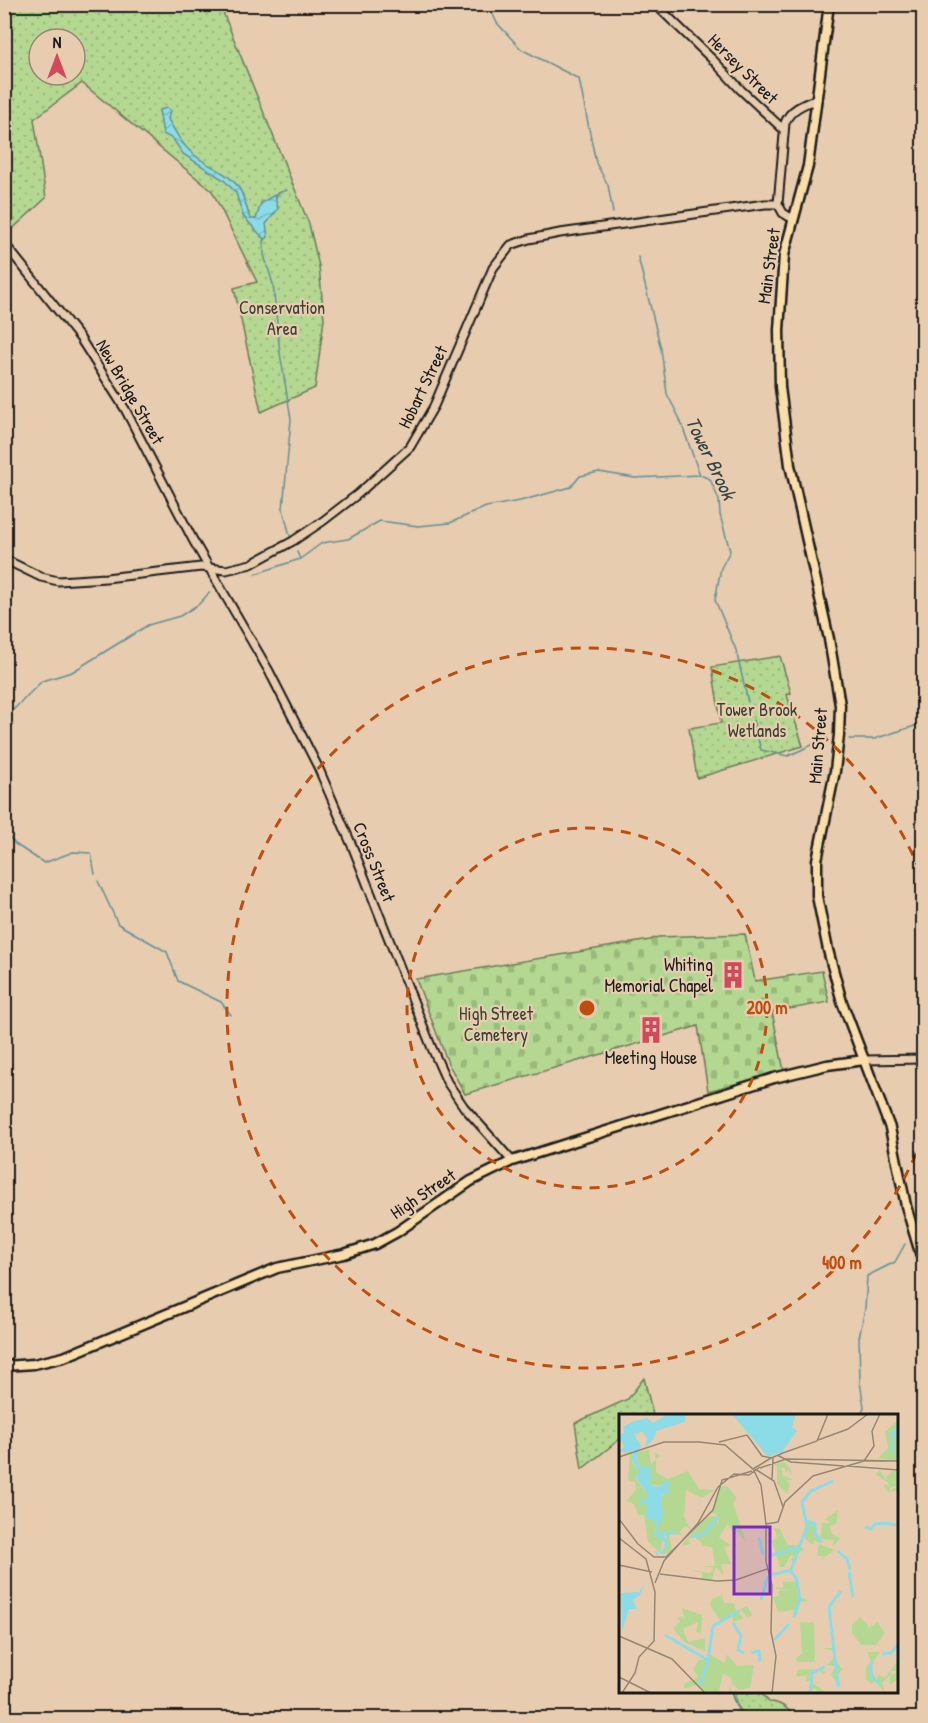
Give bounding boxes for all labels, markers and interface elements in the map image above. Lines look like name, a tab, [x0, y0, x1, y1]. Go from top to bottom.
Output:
north arrow	[27, 27, 87, 87]
street label: Hersey Street	[703, 28, 785, 110]
text: N	[53, 31, 62, 53]
street label: Main Street	[751, 226, 786, 305]
park label: Conservation Area	[239, 295, 325, 341]
street label: New Bridge Street	[90, 335, 171, 450]
street label: Hobart Street	[392, 340, 454, 432]
water label: Tower Brook	[680, 412, 744, 505]
park label: Tower Brook Wetlands	[717, 697, 798, 743]
street label: Main Street	[802, 706, 833, 785]
street label: Cross Street	[347, 818, 402, 906]
place label: Whiting Memorial Chapel	[605, 952, 713, 998]
building icon: Whiting Memorial Chapel	[718, 960, 748, 990]
text: 200 m	[747, 995, 787, 1020]
centre of rings	[577, 998, 597, 1018]
park label: High Street Cemetery	[459, 1001, 534, 1047]
building icon: Meeting House	[636, 1015, 666, 1045]
place label: Meeting House	[605, 1045, 697, 1070]
street label: High Street	[385, 1162, 461, 1225]
text: 400 m	[822, 1250, 862, 1275]
inset map	[619, 1414, 898, 1693]

